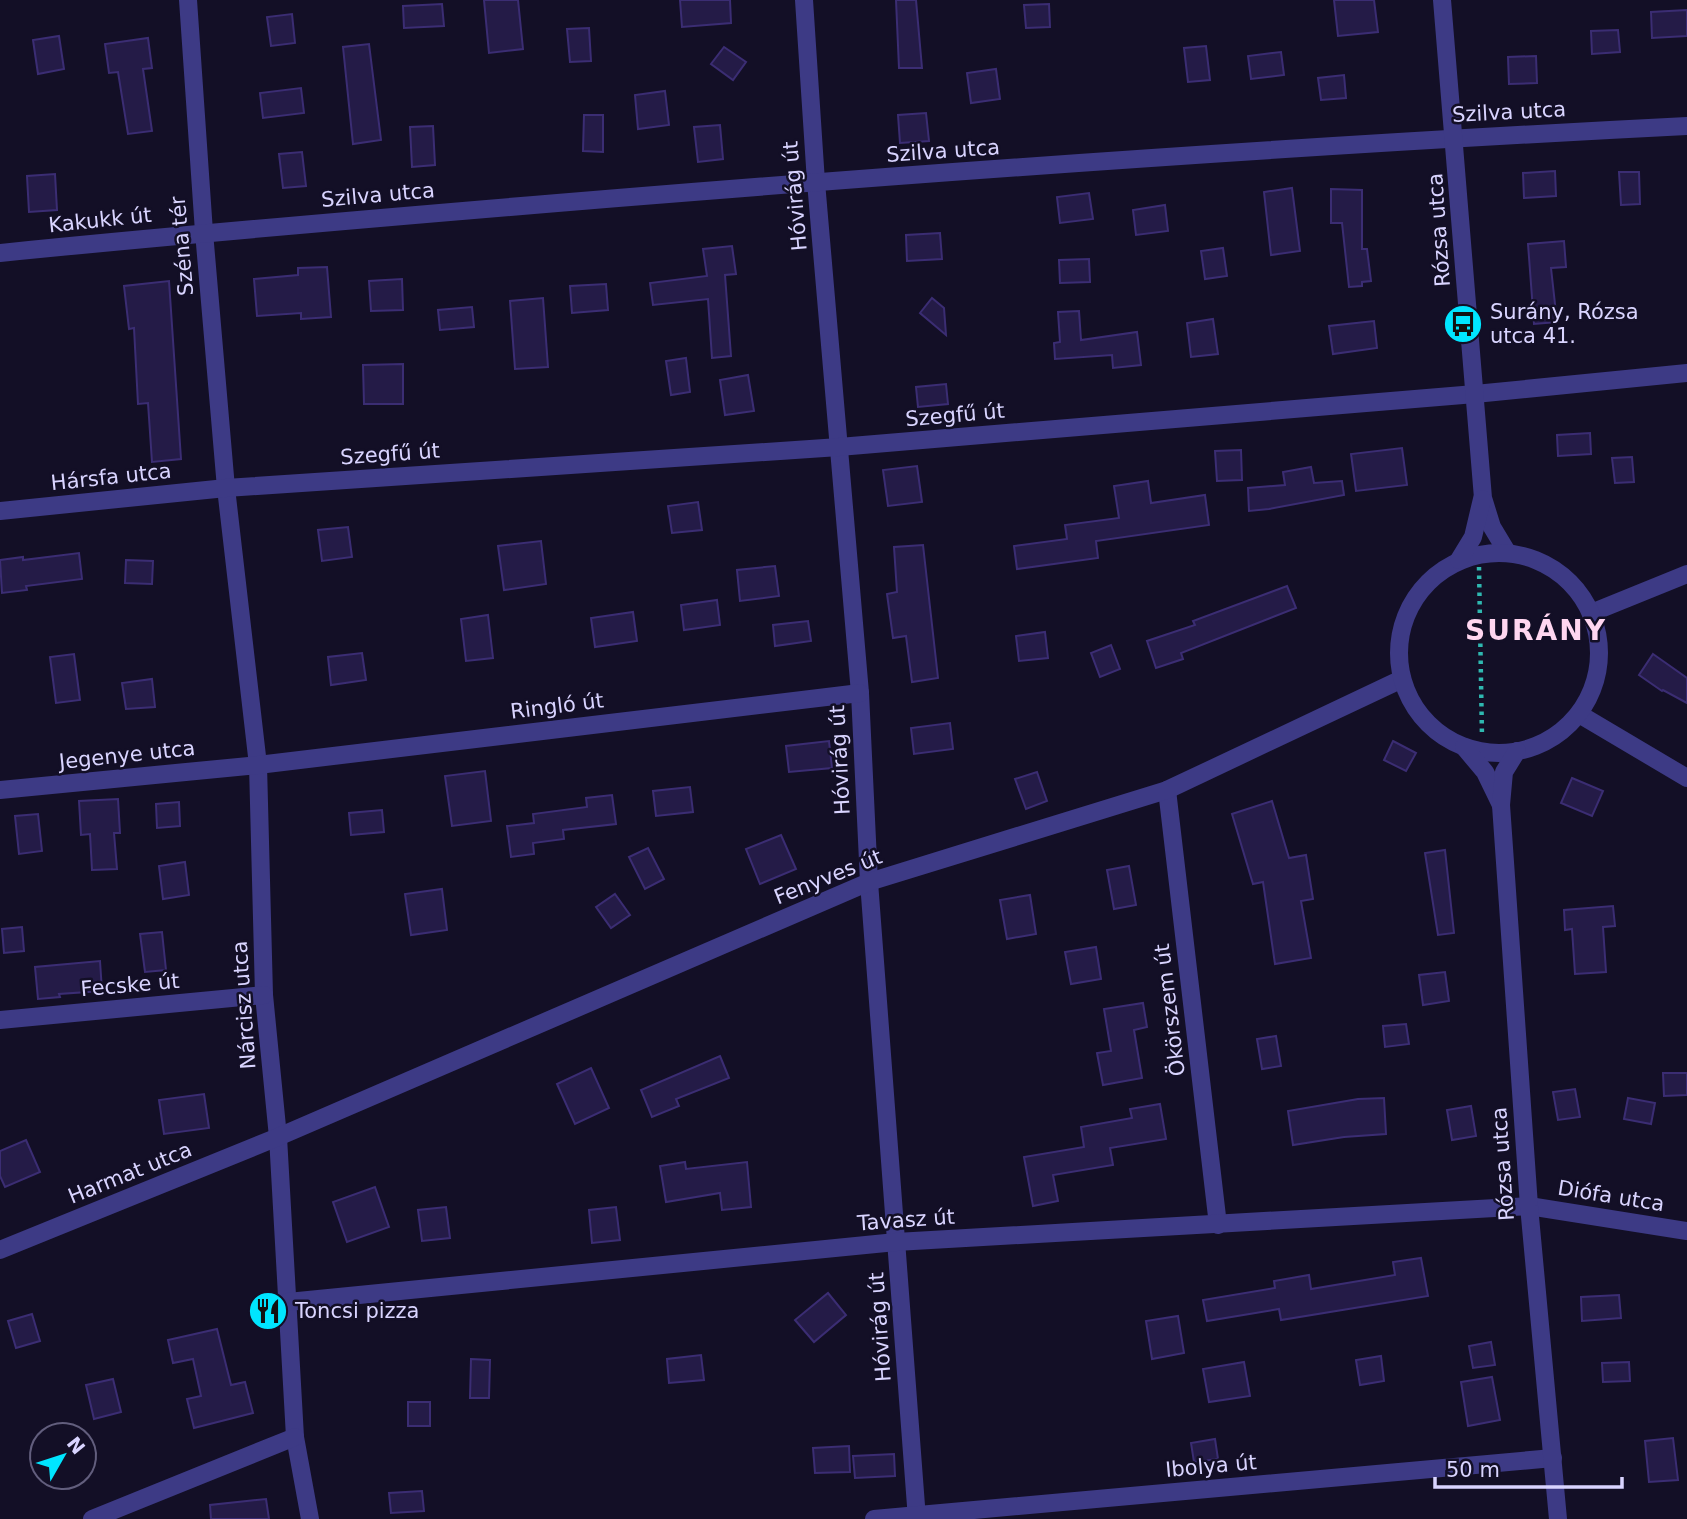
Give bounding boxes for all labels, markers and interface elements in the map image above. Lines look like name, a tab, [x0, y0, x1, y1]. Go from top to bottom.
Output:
street label: Szilva utca	[1451, 97, 1567, 127]
street label: Szilva utca	[885, 135, 1001, 167]
street label: Hóvirág út	[778, 140, 812, 252]
street label: Rózsa utca	[1423, 172, 1455, 288]
street label: Szilva utca	[320, 178, 436, 212]
street label: Széna tér	[166, 195, 198, 297]
street label: Kakukk út	[47, 203, 153, 237]
place label: Surány, Rózsa utca 41.	[1490, 300, 1639, 348]
bus stop icon: Surány, Rózsa utca 41.	[1442, 303, 1484, 345]
street label: Szegfű út	[904, 399, 1006, 431]
street label: Szegfű út	[340, 439, 440, 469]
street label: Hársfa utca	[50, 459, 172, 495]
district label: SURÁNY	[1465, 613, 1607, 647]
street label: Ringló út	[509, 688, 605, 724]
street label: Hóvirág út	[825, 704, 855, 816]
street label: Jegenye utca	[56, 736, 196, 774]
street label: Fenyves út	[771, 845, 885, 909]
street label: Nárcisz utca	[228, 940, 260, 1070]
street label: Ökörszem út	[1149, 943, 1190, 1078]
street label: Fecske út	[80, 969, 180, 1001]
street label: Rózsa utca	[1487, 1106, 1519, 1222]
street label: Harmat utca	[65, 1137, 195, 1209]
street label: Diófa utca	[1556, 1176, 1666, 1216]
street label: Tavasz út	[855, 1205, 956, 1235]
street label: Hóvirág út	[864, 1271, 896, 1383]
restaurant icon: Toncsi pizza	[247, 1290, 289, 1332]
place label: Toncsi pizza	[294, 1299, 420, 1323]
north arrow	[28, 1421, 98, 1491]
text: N	[63, 1432, 90, 1458]
scale bar	[1435, 1446, 1622, 1490]
street label: Ibolya út	[1164, 1450, 1258, 1482]
text: 50 m	[1446, 1458, 1500, 1482]

